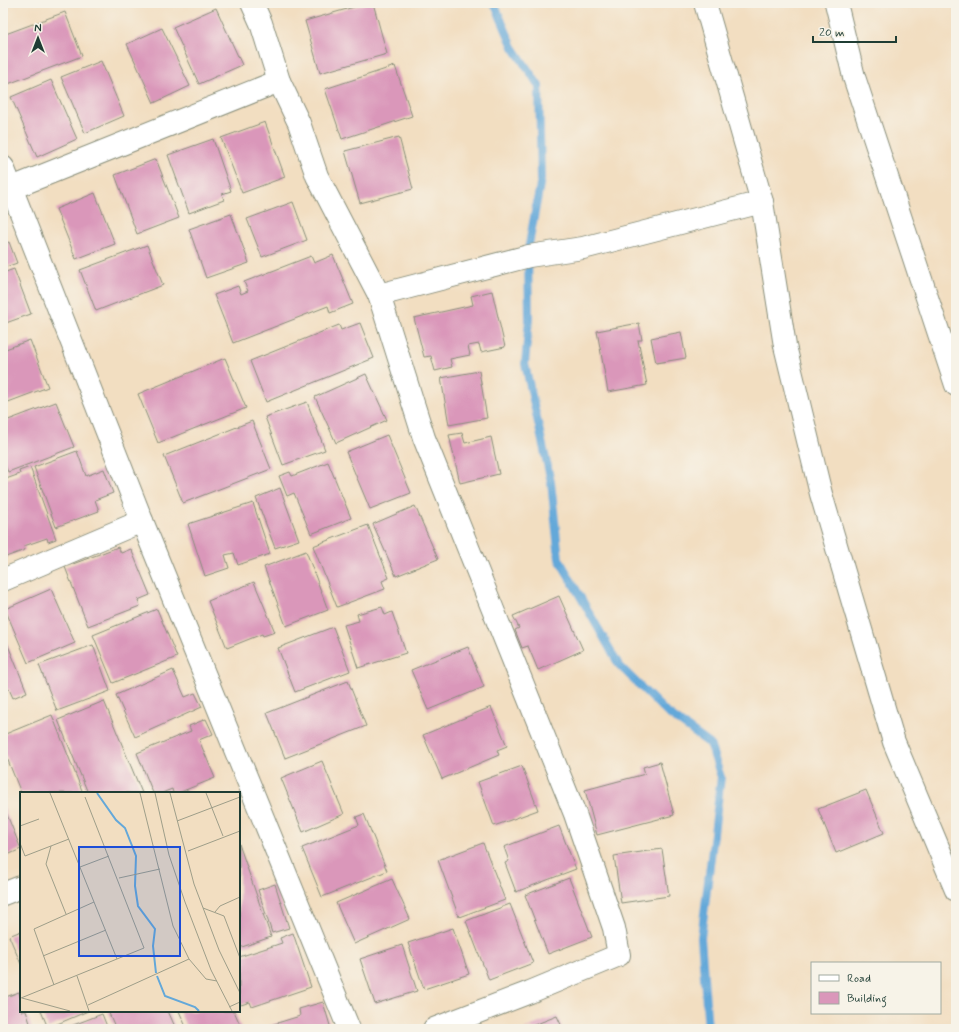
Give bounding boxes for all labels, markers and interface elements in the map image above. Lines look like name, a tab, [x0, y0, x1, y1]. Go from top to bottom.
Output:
north arrow	[18, 18, 58, 58]
scale bar	[813, 18, 896, 44]
text: N	[34, 22, 42, 36]
text: 20 m	[819, 25, 845, 41]
inset map	[20, 792, 240, 1012]
legend	[811, 962, 941, 1014]
text: Road	[847, 971, 871, 987]
text: Building	[847, 991, 887, 1008]

